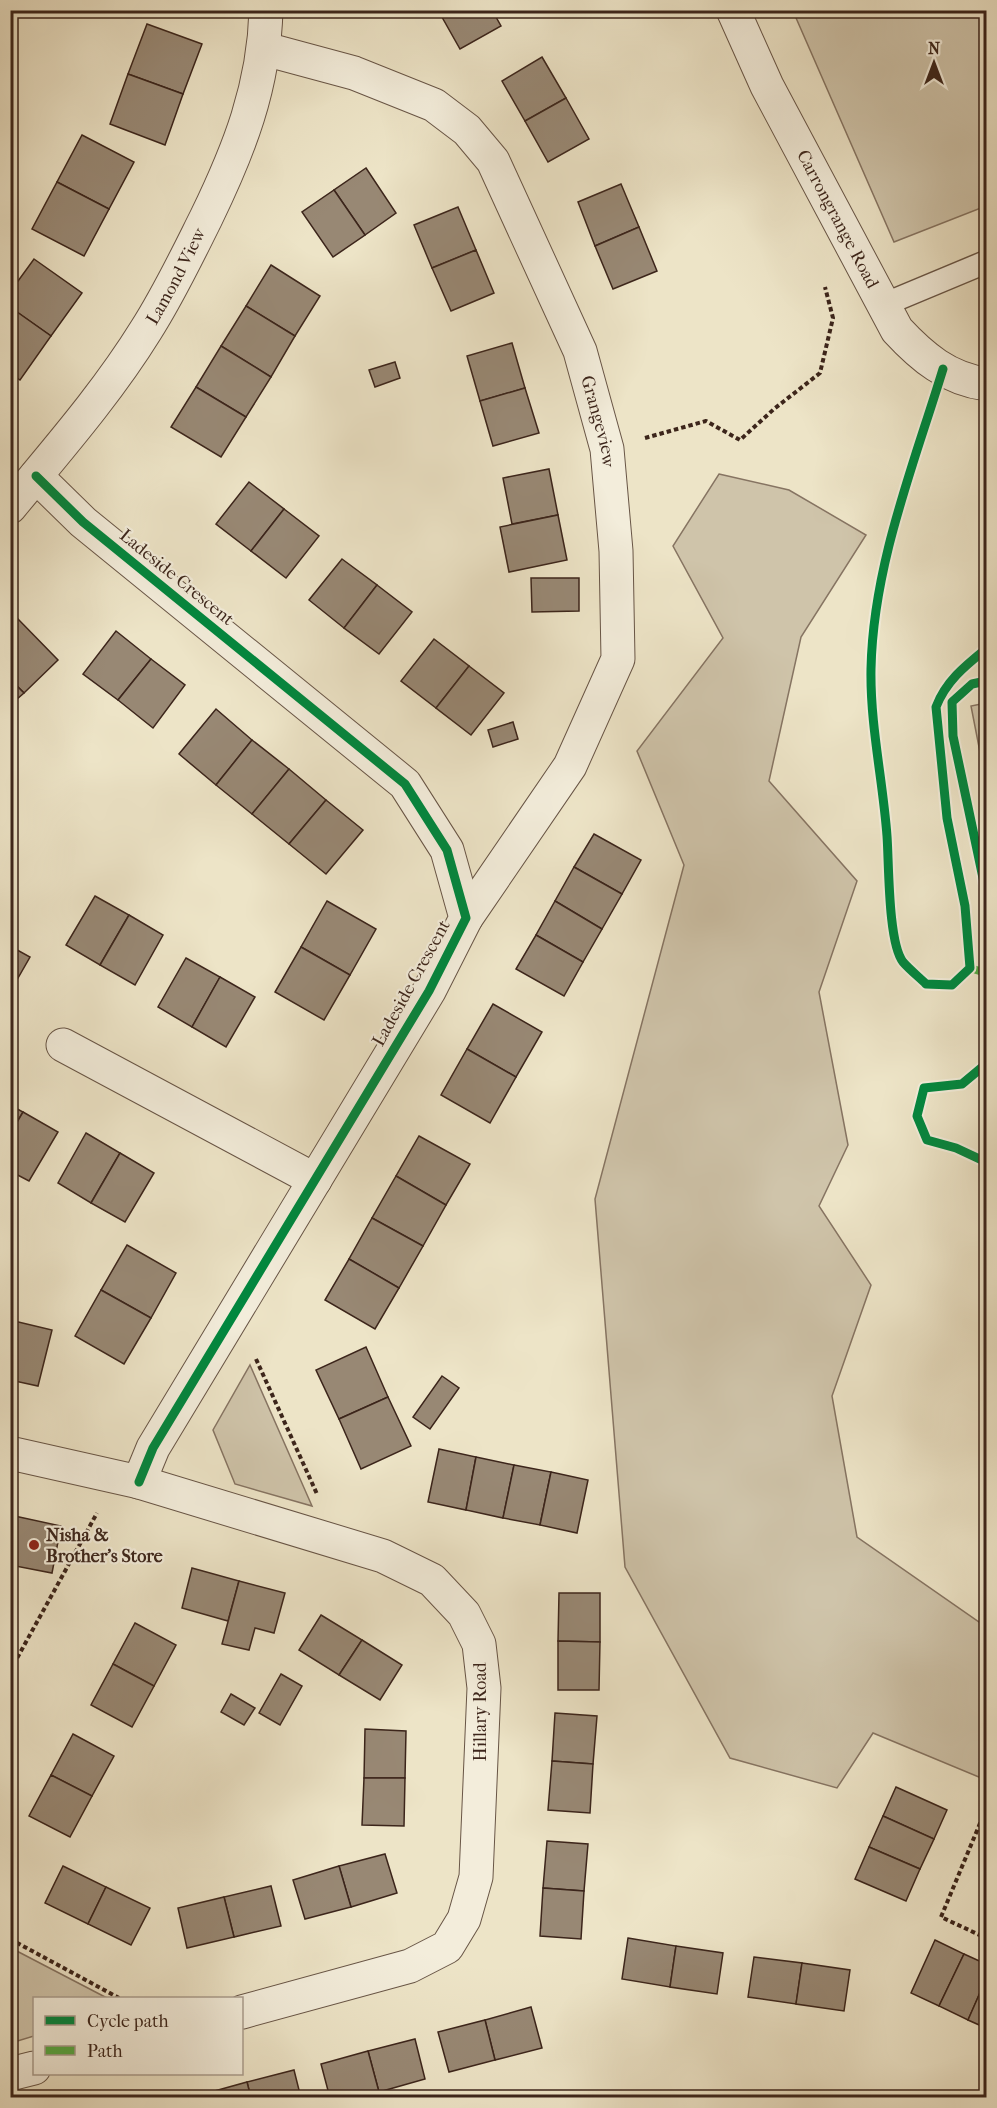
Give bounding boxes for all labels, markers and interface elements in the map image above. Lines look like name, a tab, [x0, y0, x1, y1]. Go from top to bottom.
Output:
north arrow	[904, 33, 964, 93]
text: N	[928, 39, 941, 58]
street label: Carrongrange Road	[792, 146, 883, 292]
street label: Lamond View	[142, 224, 211, 328]
street label: Grangeview	[576, 373, 619, 469]
street label: Ladeside Crescent	[115, 525, 239, 630]
street label: Ladeside Crescent	[368, 916, 455, 1050]
place label: Nisha & Brother's Store	[46, 1525, 163, 1567]
marker: Nisha & Brother's Store	[27, 1538, 41, 1552]
street label: Hillary Road	[470, 1662, 491, 1762]
legend	[33, 1997, 243, 2075]
text: Cycle path	[87, 2011, 168, 2032]
text: Path	[87, 2041, 123, 2062]

